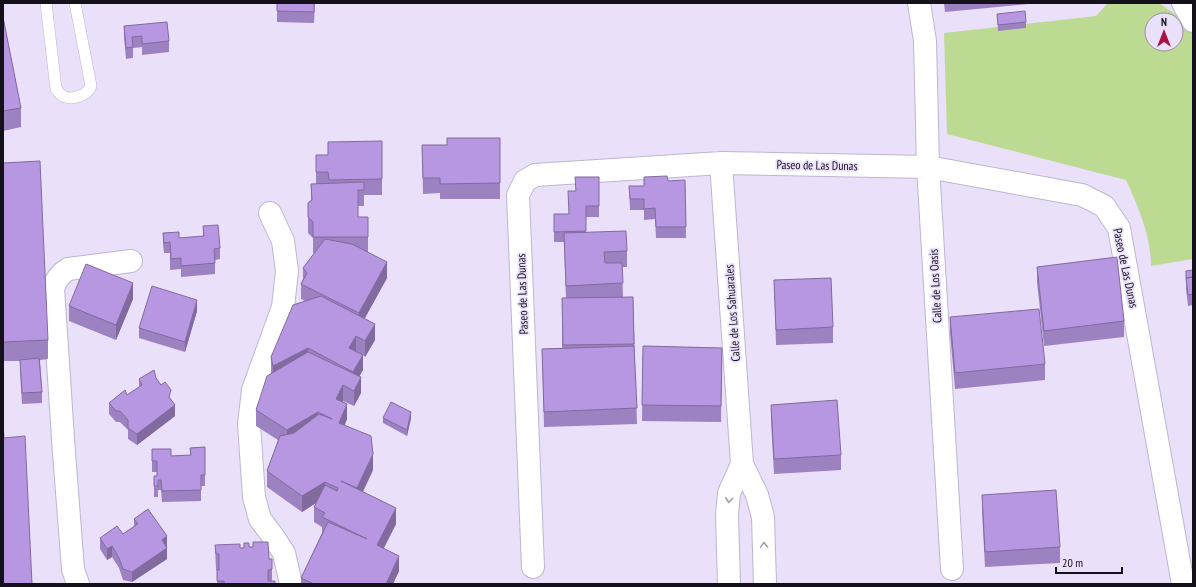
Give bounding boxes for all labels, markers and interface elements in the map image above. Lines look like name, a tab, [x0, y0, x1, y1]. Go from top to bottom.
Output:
north arrow	[1144, 12, 1184, 52]
text: N	[1161, 15, 1167, 29]
street label: Paseo de Las Dunas	[776, 157, 858, 173]
street label: Paseo de Las Dunas	[1110, 227, 1142, 309]
street label: Calle de Los Oasis	[926, 249, 944, 323]
street label: Paseo de Las Dunas	[513, 253, 531, 335]
street label: Calle de Los Sahuarales	[721, 264, 743, 362]
one-way arrow	[724, 497, 733, 503]
one-way arrow	[759, 542, 768, 548]
scale bar	[1056, 549, 1122, 575]
text: 20 m	[1062, 555, 1083, 570]

